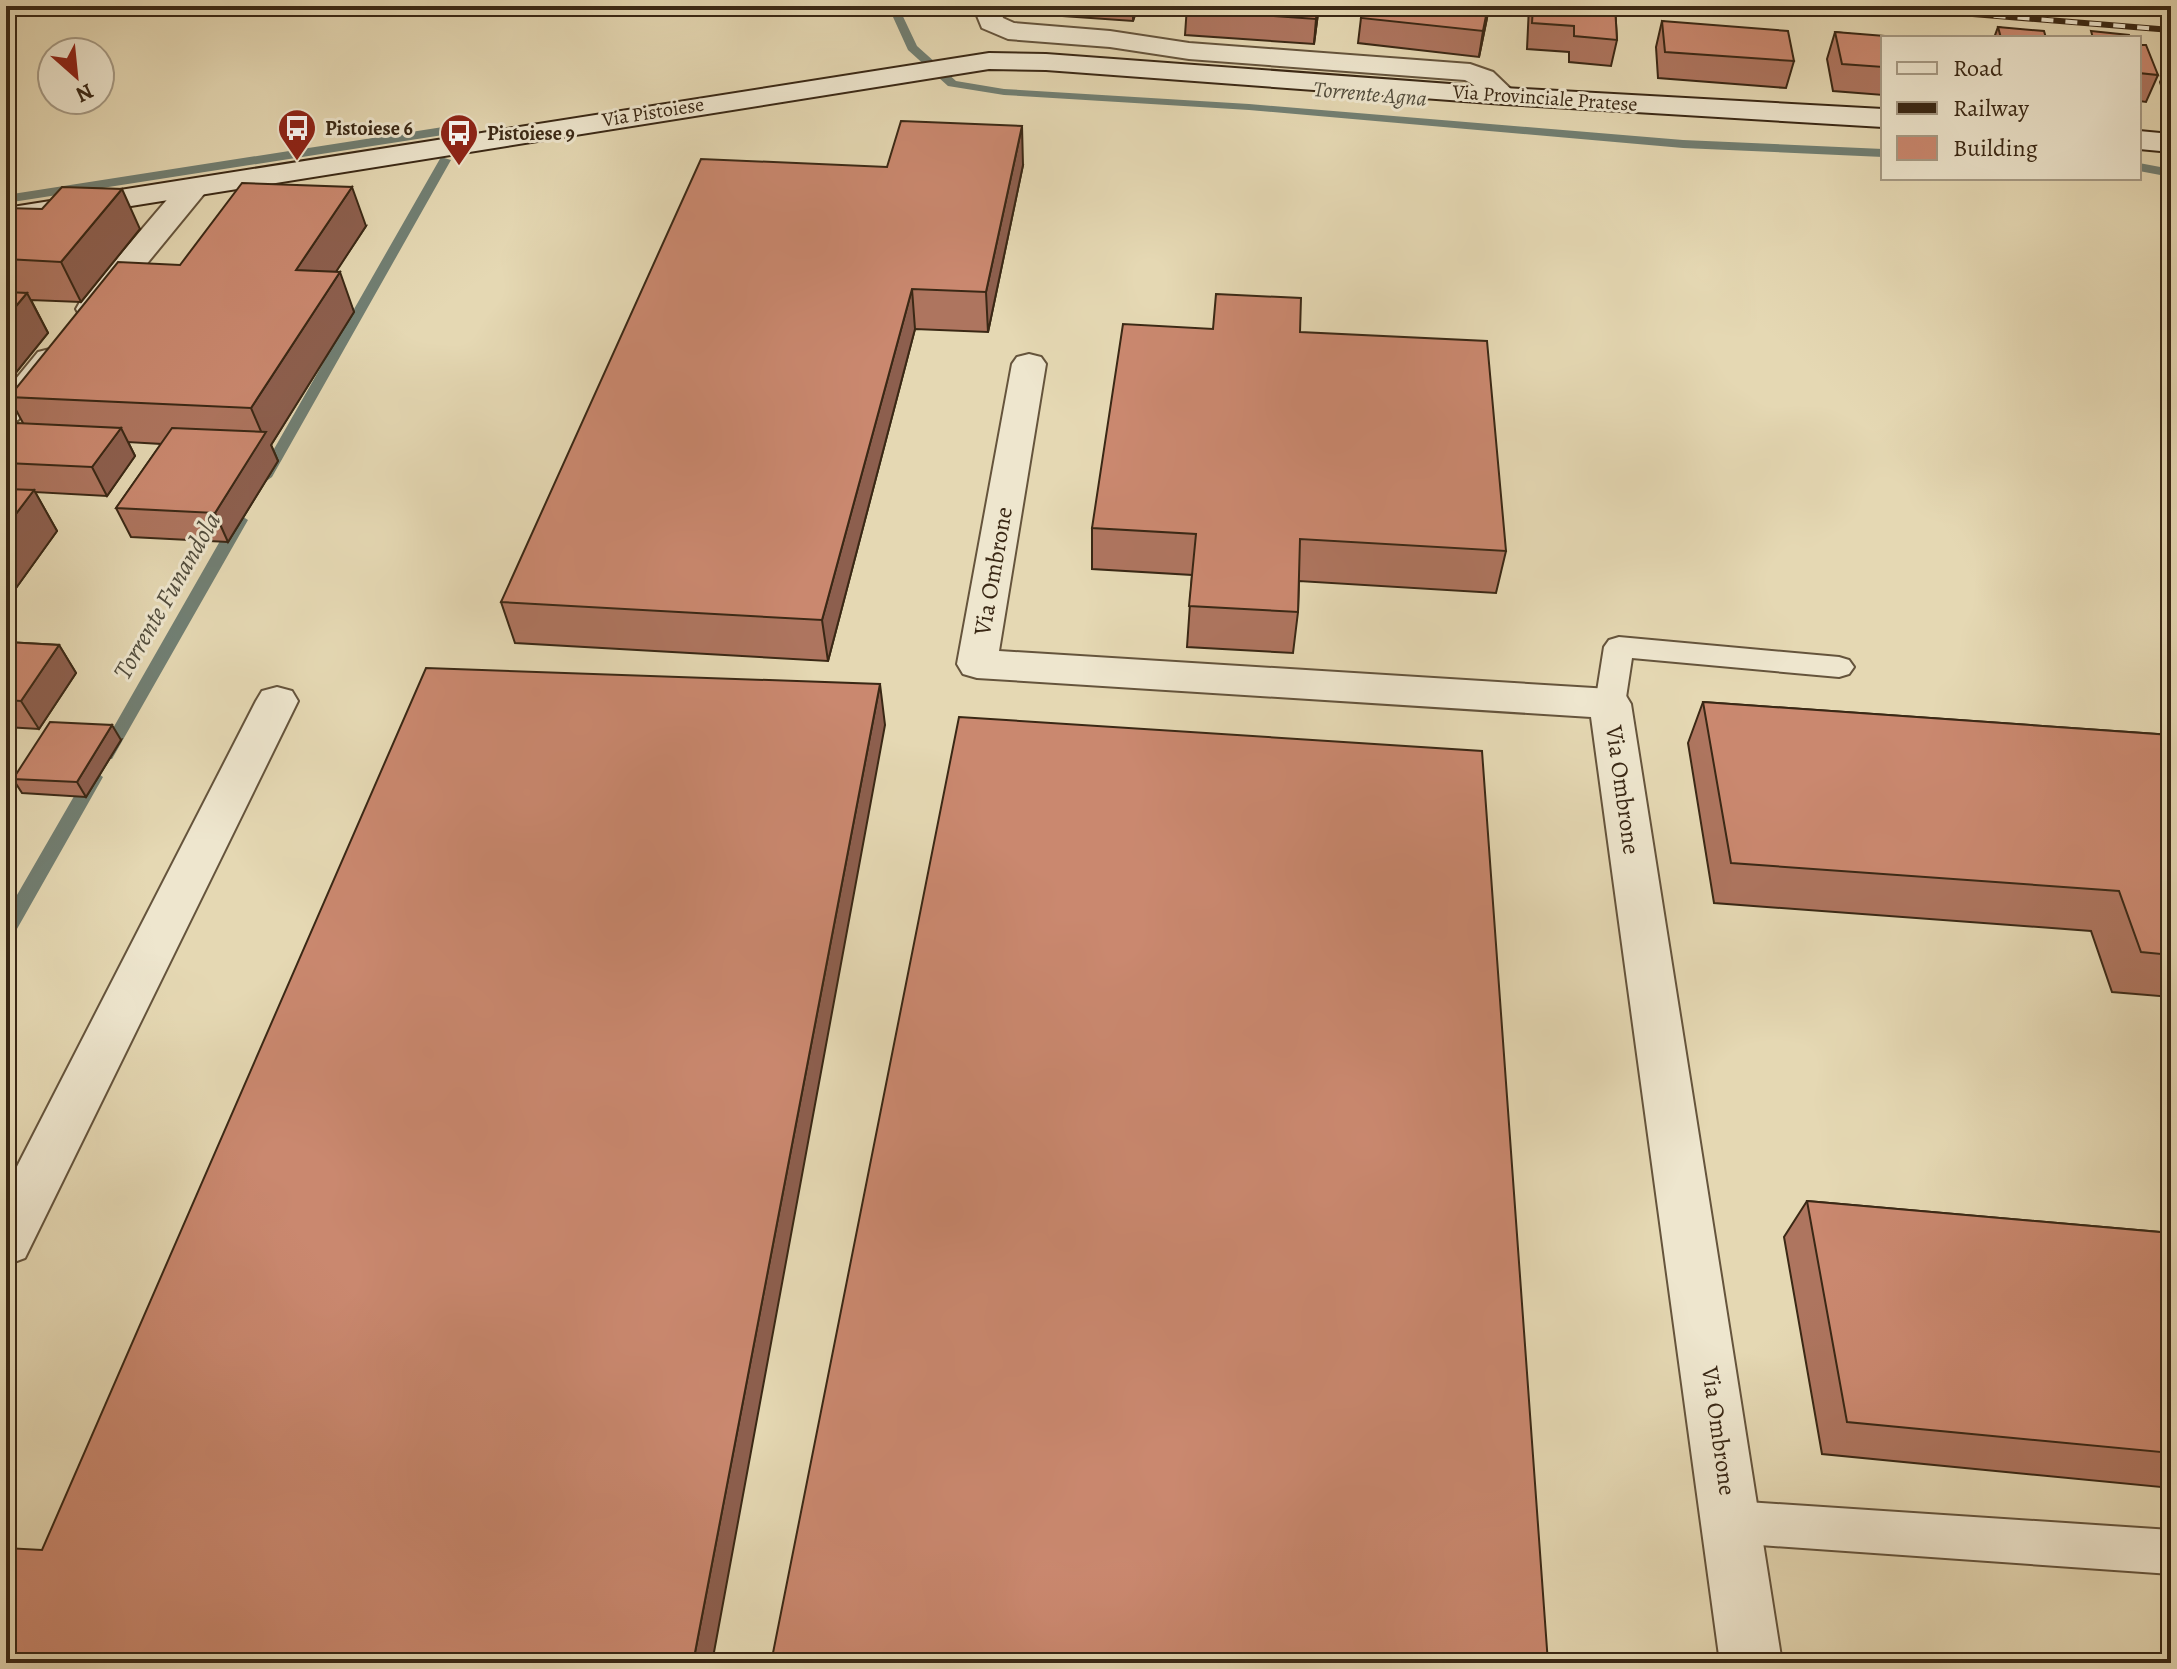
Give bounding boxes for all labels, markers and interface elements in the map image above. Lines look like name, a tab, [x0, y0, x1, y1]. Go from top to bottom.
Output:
north arrow	[36, 36, 116, 116]
legend	[1881, 36, 2141, 180]
text: Road	[1953, 52, 2003, 84]
water label: Torrente Agna	[1312, 74, 1428, 114]
text: N	[71, 76, 99, 110]
street label: Via Provinciale Pratese	[1451, 78, 1638, 118]
street label: Via Pistoiese	[599, 91, 706, 134]
text: Railway	[1953, 92, 2029, 124]
bus stop icon: Pistoiese 6	[276, 107, 318, 162]
bus stop icon: Pistoiese 9	[438, 112, 480, 167]
place label: Pistoiese 6	[325, 115, 413, 142]
place label: Pistoiese 9	[487, 120, 575, 147]
text: Building	[1953, 132, 2038, 164]
street label: Via Ombrone	[966, 504, 1020, 639]
water label: Torrente Funandola	[105, 506, 229, 686]
street label: Via Ombrone	[1598, 722, 1648, 857]
street label: Via Ombrone	[1694, 1363, 1744, 1498]

